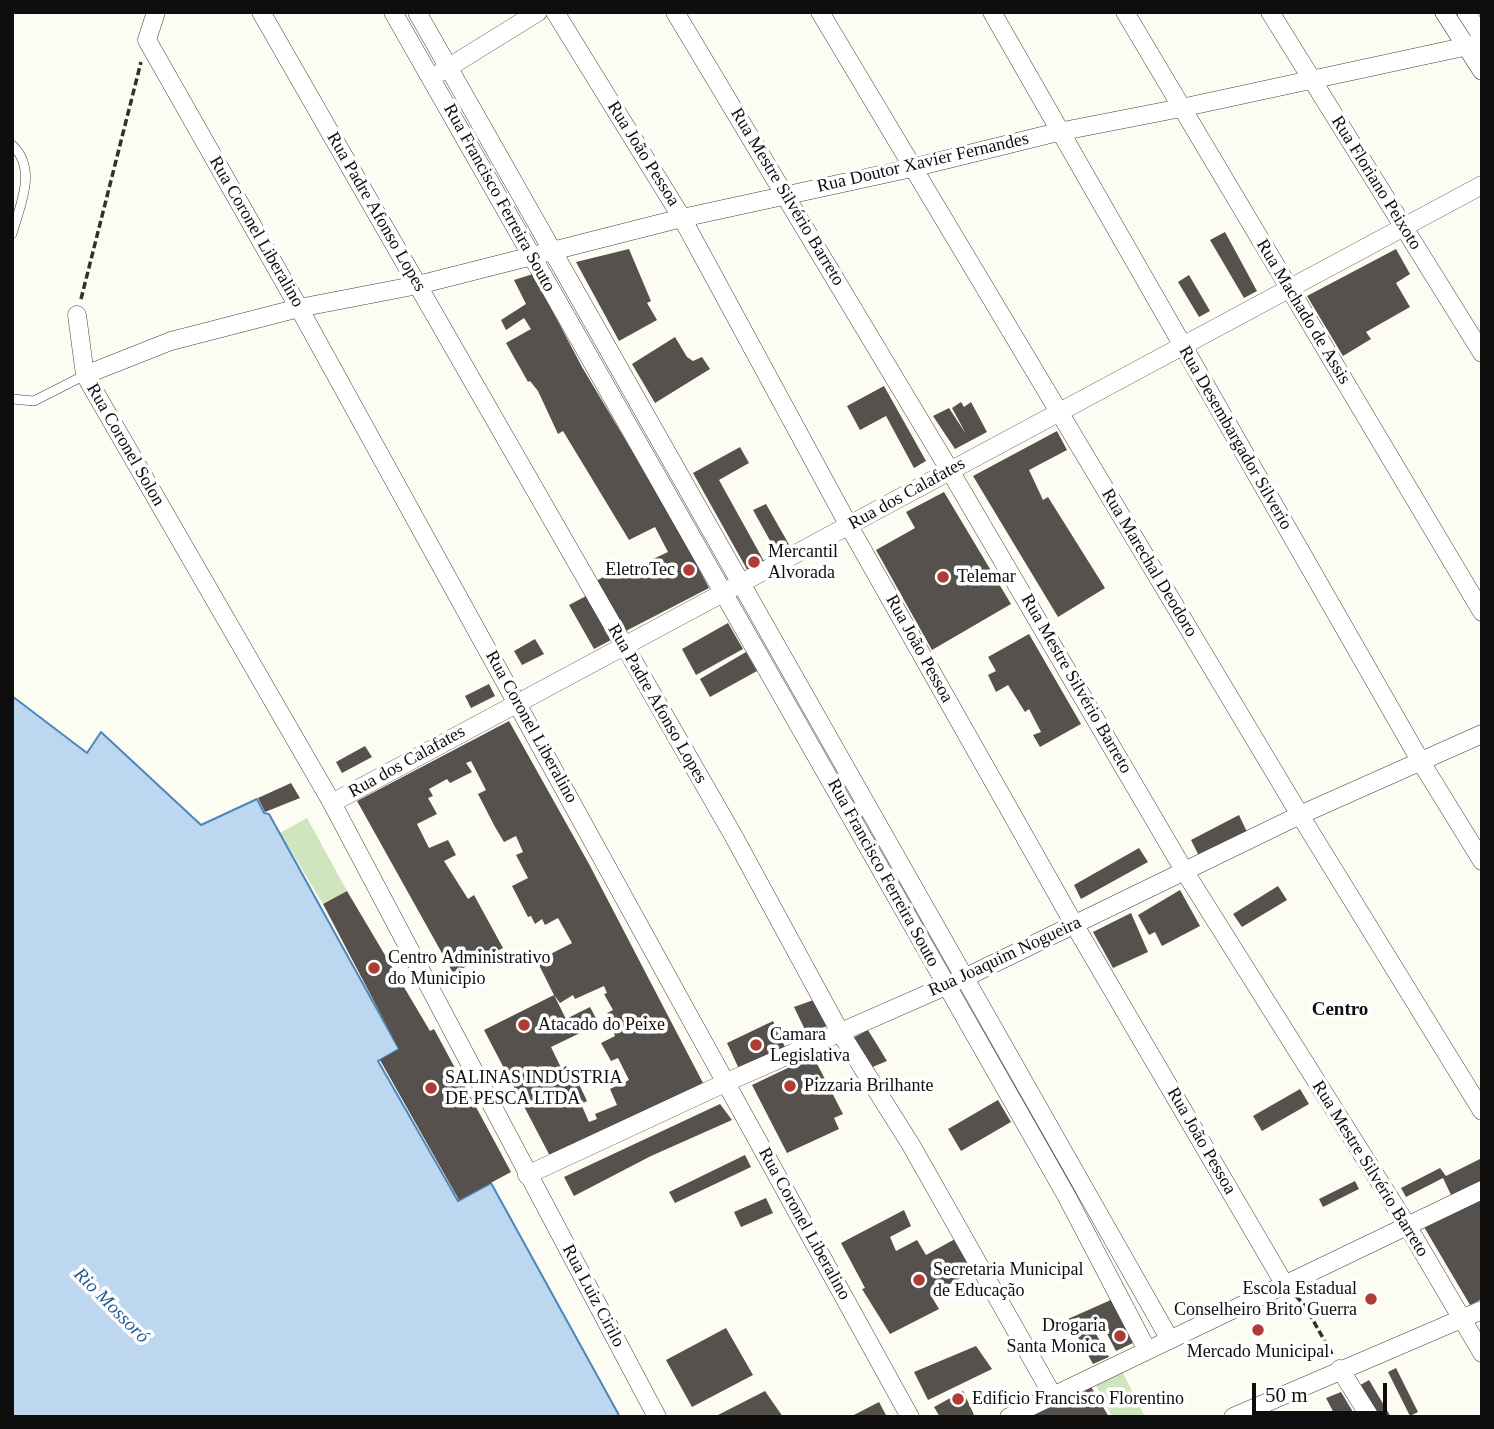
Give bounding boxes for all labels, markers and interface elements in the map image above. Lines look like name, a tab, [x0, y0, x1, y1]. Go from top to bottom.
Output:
street label: Rua João Pessoa	[602, 97, 684, 211]
street label: Rua Francisco Ferreira Souto	[438, 100, 560, 296]
street label: Rua Mestre Silvério Barreto	[725, 104, 849, 290]
street label: Rua Floriano Peixoto	[1326, 112, 1426, 254]
street label: Rua Padre Afonso Lopes	[322, 128, 430, 296]
street label: Rua Doutor Xavier Fernandes	[815, 128, 1031, 198]
street label: Rua Coronel Liberalino	[204, 153, 308, 311]
street label: Rua Machado de Assis	[1251, 236, 1355, 388]
street label: Rua Desembargador Silverio	[1173, 342, 1297, 534]
street label: Rua Coronel Solon	[81, 380, 169, 510]
street label: Rua dos Calafates	[845, 453, 969, 535]
street label: Rua Marechal Deodoro	[1096, 485, 1202, 641]
place label: Mercantil Alvorada	[768, 541, 838, 584]
marker: Mercantil Alvorada	[746, 554, 762, 570]
place label: EletroTec	[605, 559, 675, 581]
marker: EletroTec	[681, 562, 697, 578]
place label: Telemar	[957, 566, 1016, 588]
marker: Telemar	[935, 569, 951, 585]
street label: Rua João Pessoa	[880, 591, 958, 707]
street label: Rua Mestre Silvério Barreto	[1016, 591, 1136, 777]
street label: Rua Padre Afonso Lopes	[603, 620, 711, 788]
street label: Rua Coronel Liberalino	[480, 647, 582, 807]
street label: Rua dos Calafates	[345, 721, 469, 803]
street label: Rua Francisco Ferreira Souto	[822, 775, 944, 971]
street label: Rua Joaquim Nogueira	[925, 912, 1085, 1002]
place label: Centro Administrativo do Municipio	[388, 947, 550, 990]
marker: Centro Administrativo do Municipio	[366, 960, 382, 976]
district label: Centro	[1312, 999, 1368, 1021]
place label: Atacado do Peixe	[538, 1014, 665, 1036]
marker: Atacado do Peixe	[516, 1017, 532, 1033]
place label: Camara Legislativa	[770, 1024, 850, 1066]
marker: Camara Legislativa	[748, 1037, 764, 1053]
place label: SALINAS INDÚSTRIA DE PESCA LTDA	[445, 1067, 623, 1110]
place label: Pizzaria Brilhante	[804, 1075, 933, 1097]
street label: Rua Mestre Silvério Barreto	[1307, 1077, 1433, 1261]
marker: Pizzaria Brilhante	[782, 1078, 798, 1094]
marker: SALINAS INDÚSTRIA DE PESCA LTDA	[423, 1080, 439, 1096]
street label: Rua João Pessoa	[1162, 1084, 1240, 1198]
street label: Rua Coronel Liberalino	[753, 1144, 855, 1304]
street label: Rua Luiz Cirilo	[557, 1241, 629, 1351]
place label: Secretaria Municipal de Educação	[933, 1259, 1083, 1302]
water label: Rio Mossoró	[68, 1263, 154, 1349]
marker: Secretaria Municipal de Educação	[911, 1272, 927, 1288]
place label: Escola Estadual Conselheiro Brito Guerra	[1174, 1278, 1357, 1320]
marker: Escola Estadual Conselheiro Brito Guerra	[1363, 1291, 1379, 1307]
place label: Drogaria Santa Monica	[1007, 1315, 1106, 1358]
marker: Mercado Municipal	[1250, 1322, 1266, 1338]
marker: Drogaria Santa Monica	[1112, 1328, 1128, 1344]
place label: Mercado Municipal	[1187, 1341, 1329, 1363]
scale bar	[1256, 1370, 1391, 1414]
text: 50 m	[1265, 1383, 1308, 1407]
place label: Edificio Francisco Florentino	[972, 1388, 1184, 1410]
marker: Edificio Francisco Florentino	[950, 1391, 966, 1407]

